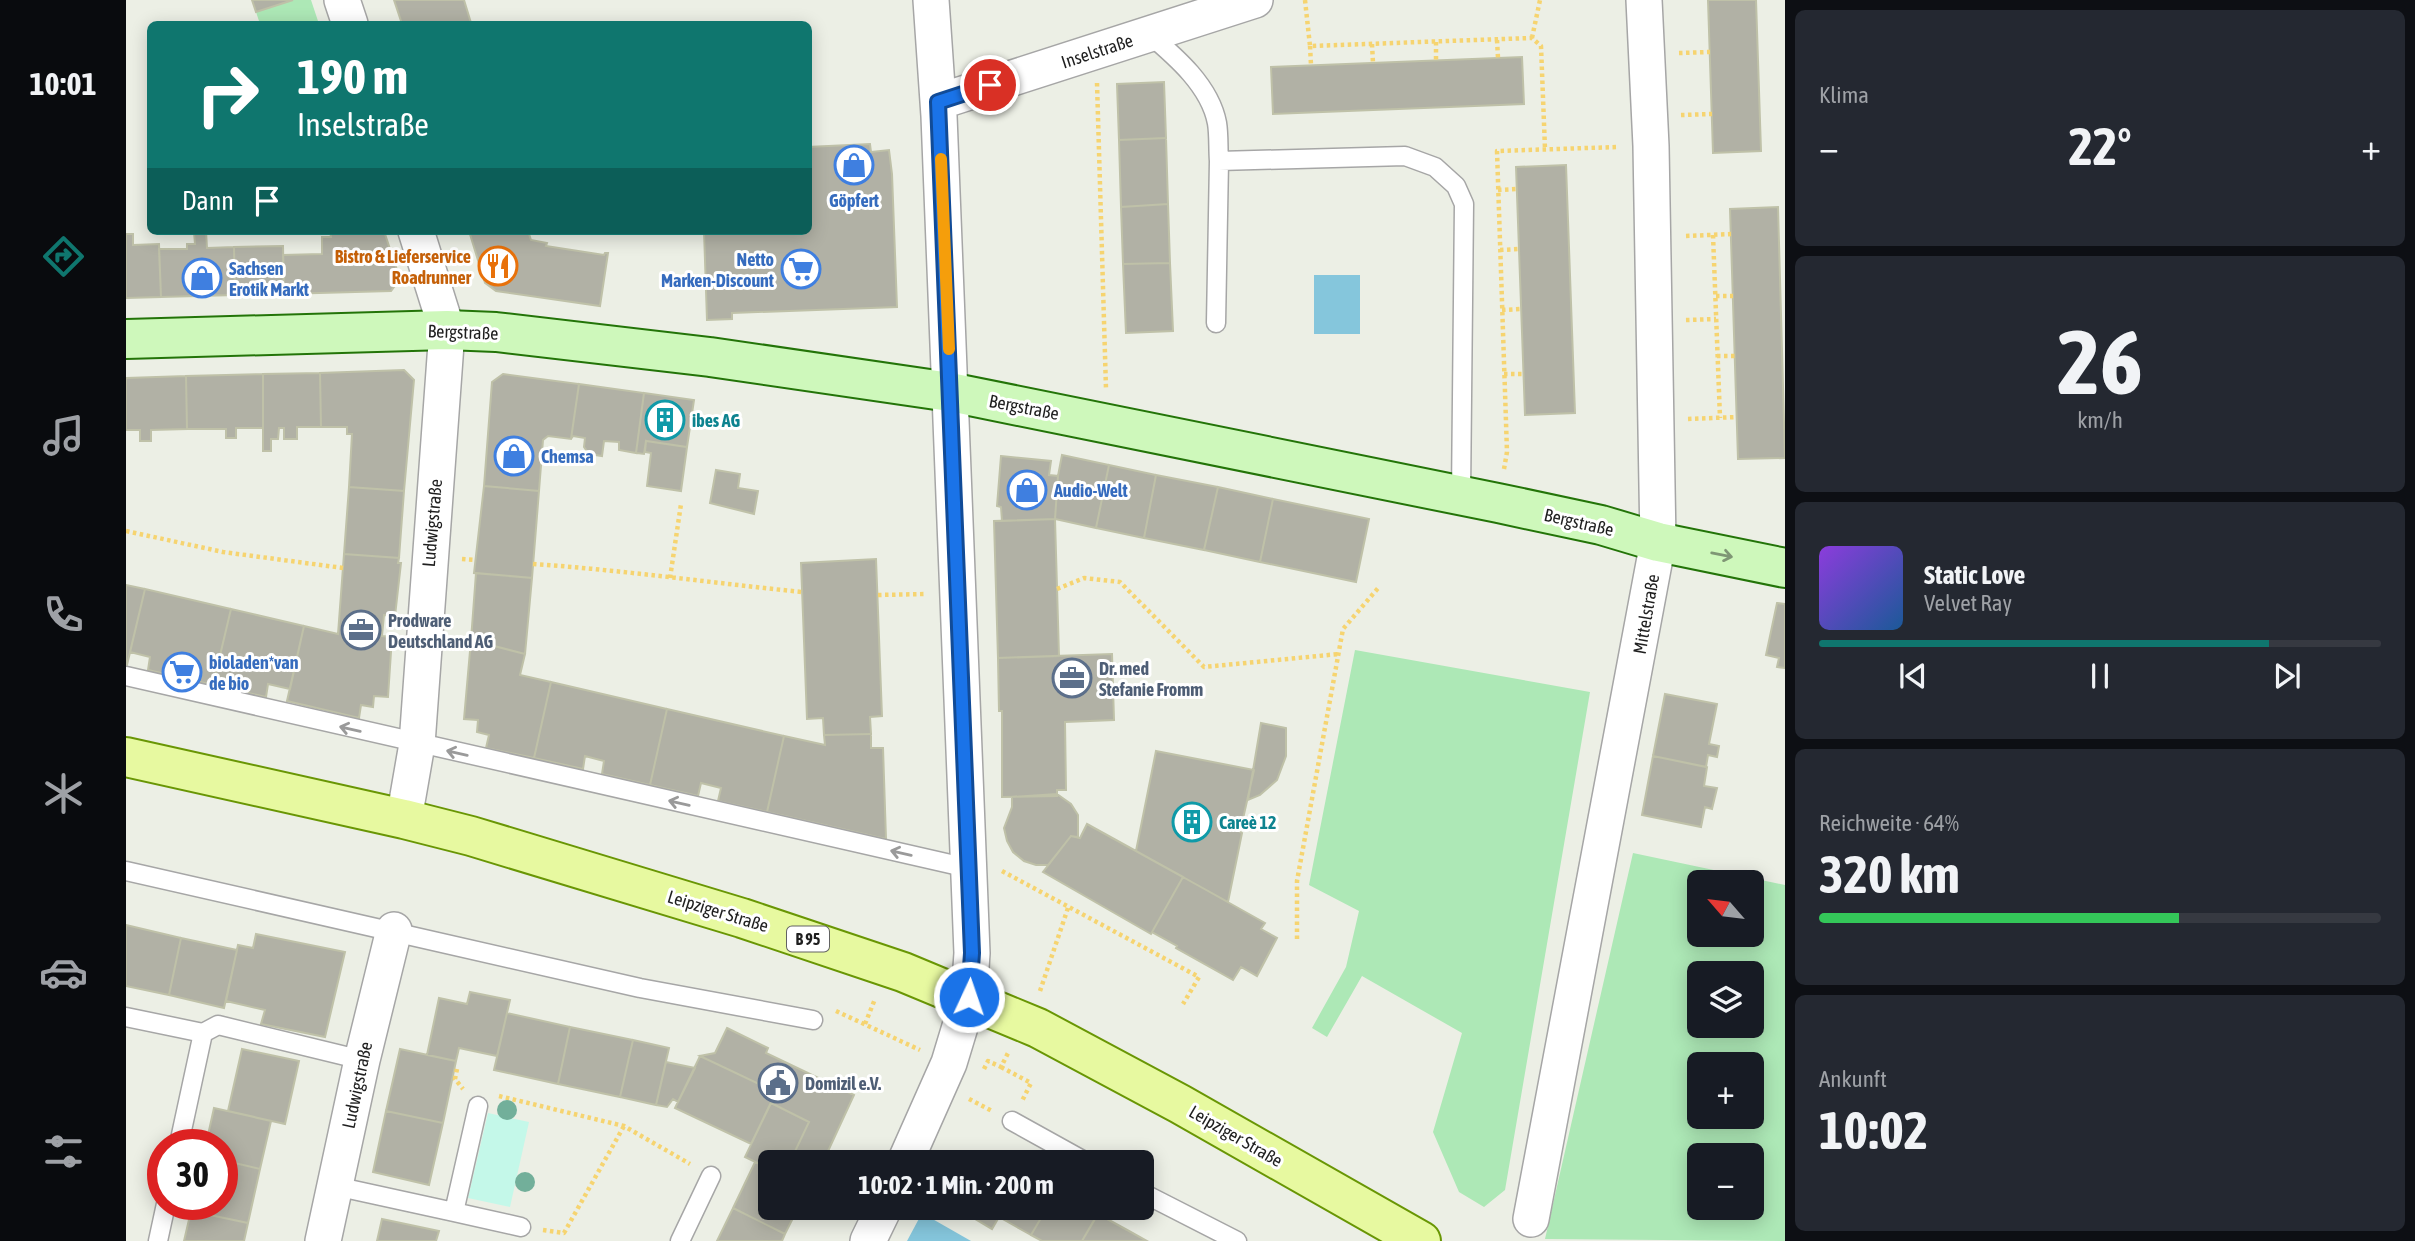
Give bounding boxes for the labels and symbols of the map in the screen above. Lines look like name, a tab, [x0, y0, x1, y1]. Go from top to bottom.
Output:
street label: Inselstraße	[1059, 30, 1135, 72]
pin	[960, 55, 1020, 115]
shop icon: Göpfert	[833, 144, 875, 186]
place label: Göpfert	[829, 190, 880, 211]
restaurant icon: Bistro & Lieferservice Roadrunner	[477, 245, 519, 287]
place label: Bistro & Lieferservice Roadrunner	[335, 246, 472, 288]
supermarket icon: Netto Marken-Discount	[780, 248, 822, 290]
place label: Netto Marken-Discount	[661, 249, 775, 291]
shop icon: Sachsen Erotik Markt	[181, 257, 223, 299]
place label: Sachsen Erotik Markt	[229, 258, 310, 300]
street label: Bergstraße	[427, 320, 499, 344]
street label: Bergstraße	[987, 390, 1061, 424]
building icon: ibes AG	[644, 399, 686, 441]
place label: ibes AG	[692, 410, 740, 431]
shop icon: Chemsa	[493, 435, 535, 477]
place label: Chemsa	[541, 446, 594, 467]
shop icon: Audio-Welt	[1006, 469, 1048, 511]
street label: Ludwigstraße	[418, 478, 446, 568]
place label: Audio-Welt	[1053, 480, 1129, 501]
street label: Bergstraße	[1542, 504, 1616, 540]
one-way arrow	[1710, 549, 1733, 563]
street label: Mittelstraße	[1629, 572, 1663, 656]
office icon: Prodware Deutschland AG	[340, 609, 382, 651]
place label: Prodware Deutschland AG	[388, 610, 494, 652]
supermarket icon: bioladen*van de bio	[161, 651, 203, 693]
place label: bioladen*van de bio	[209, 652, 299, 694]
office icon: Dr. med Stefanie Fromm	[1051, 657, 1093, 699]
place label: Dr. med Stefanie Fromm	[1099, 658, 1203, 700]
one-way arrow	[340, 722, 362, 735]
one-way arrow	[446, 746, 469, 759]
one-way arrow	[668, 796, 691, 809]
building icon: Careè 12	[1171, 801, 1213, 843]
place label: Careè 12	[1219, 812, 1276, 833]
one-way arrow	[890, 846, 913, 859]
north arrow	[1687, 870, 1764, 947]
street label: Leipziger Straße	[665, 886, 771, 936]
road number: B 95	[787, 926, 829, 951]
position arrow	[932, 960, 1006, 1034]
street label: Ludwigstraße	[338, 1040, 376, 1130]
public building icon: Domizil e.V.	[757, 1062, 799, 1104]
place label: Domizil e.V.	[805, 1073, 881, 1094]
street label: Leipziger Straße	[1186, 1101, 1286, 1171]
speed limit sign: 30	[147, 1129, 238, 1220]

